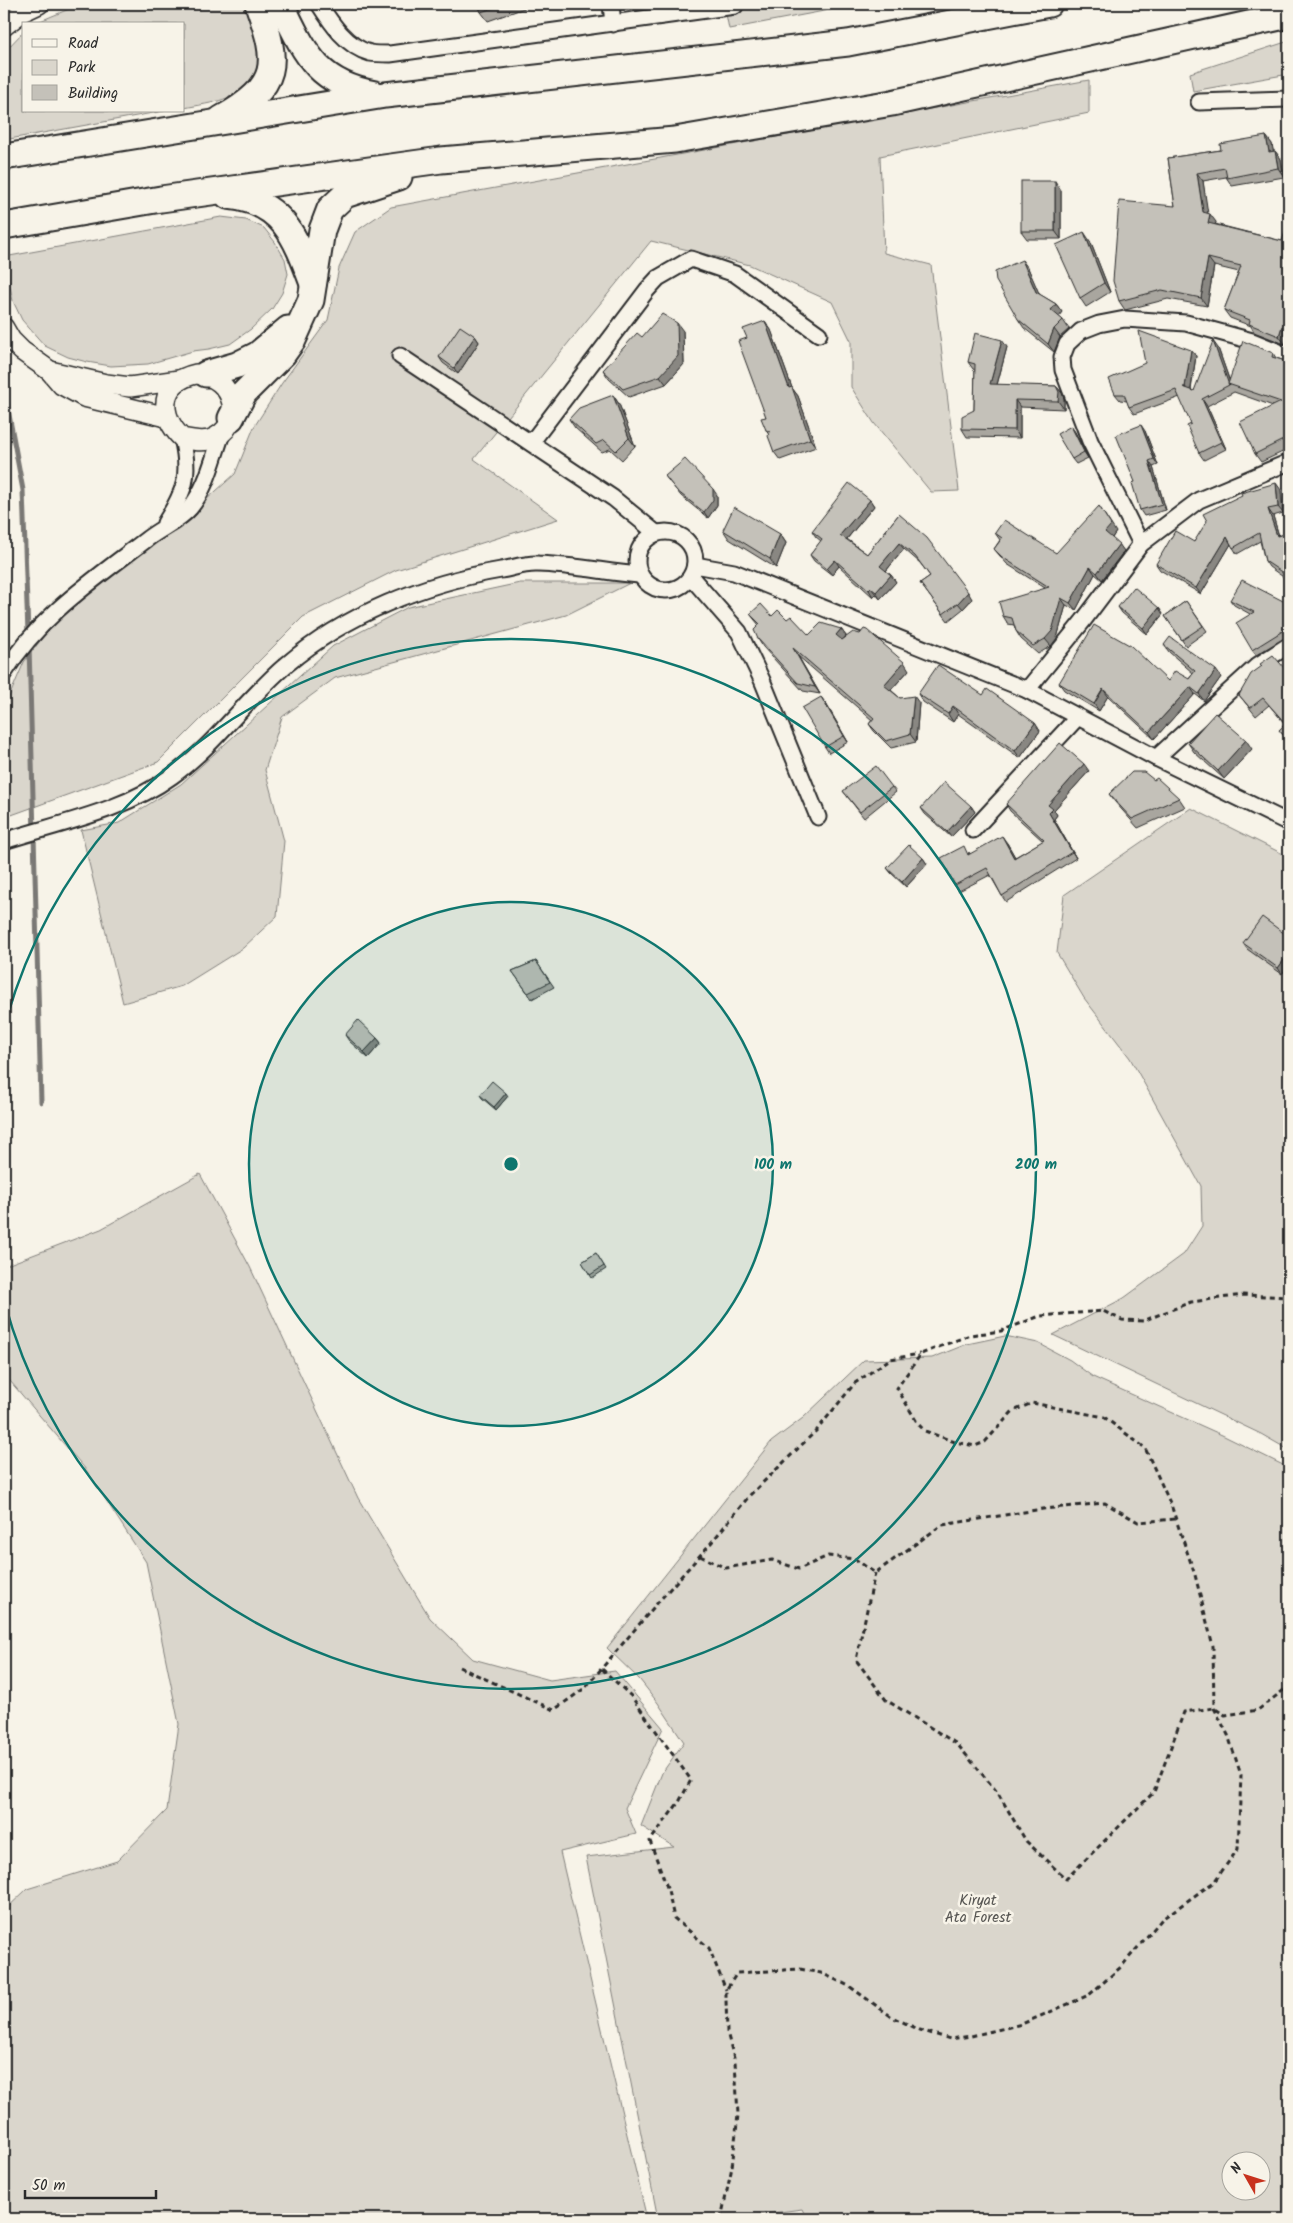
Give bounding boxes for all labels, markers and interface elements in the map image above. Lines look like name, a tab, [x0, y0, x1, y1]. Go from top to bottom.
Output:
legend	[22, 22, 185, 112]
text: Road	[68, 32, 99, 56]
text: Park	[68, 56, 96, 80]
text: Building	[68, 82, 118, 106]
text: 100 m	[754, 1153, 792, 1177]
text: 200 m	[1015, 1153, 1057, 1177]
centre of rings	[502, 1155, 520, 1173]
park label: Kiryat Ata Forest	[945, 1889, 1011, 1930]
north arrow	[1220, 2150, 1270, 2200]
text: N	[1225, 2158, 1248, 2179]
scale bar	[25, 2168, 156, 2200]
text: 50 m	[32, 2174, 66, 2198]

